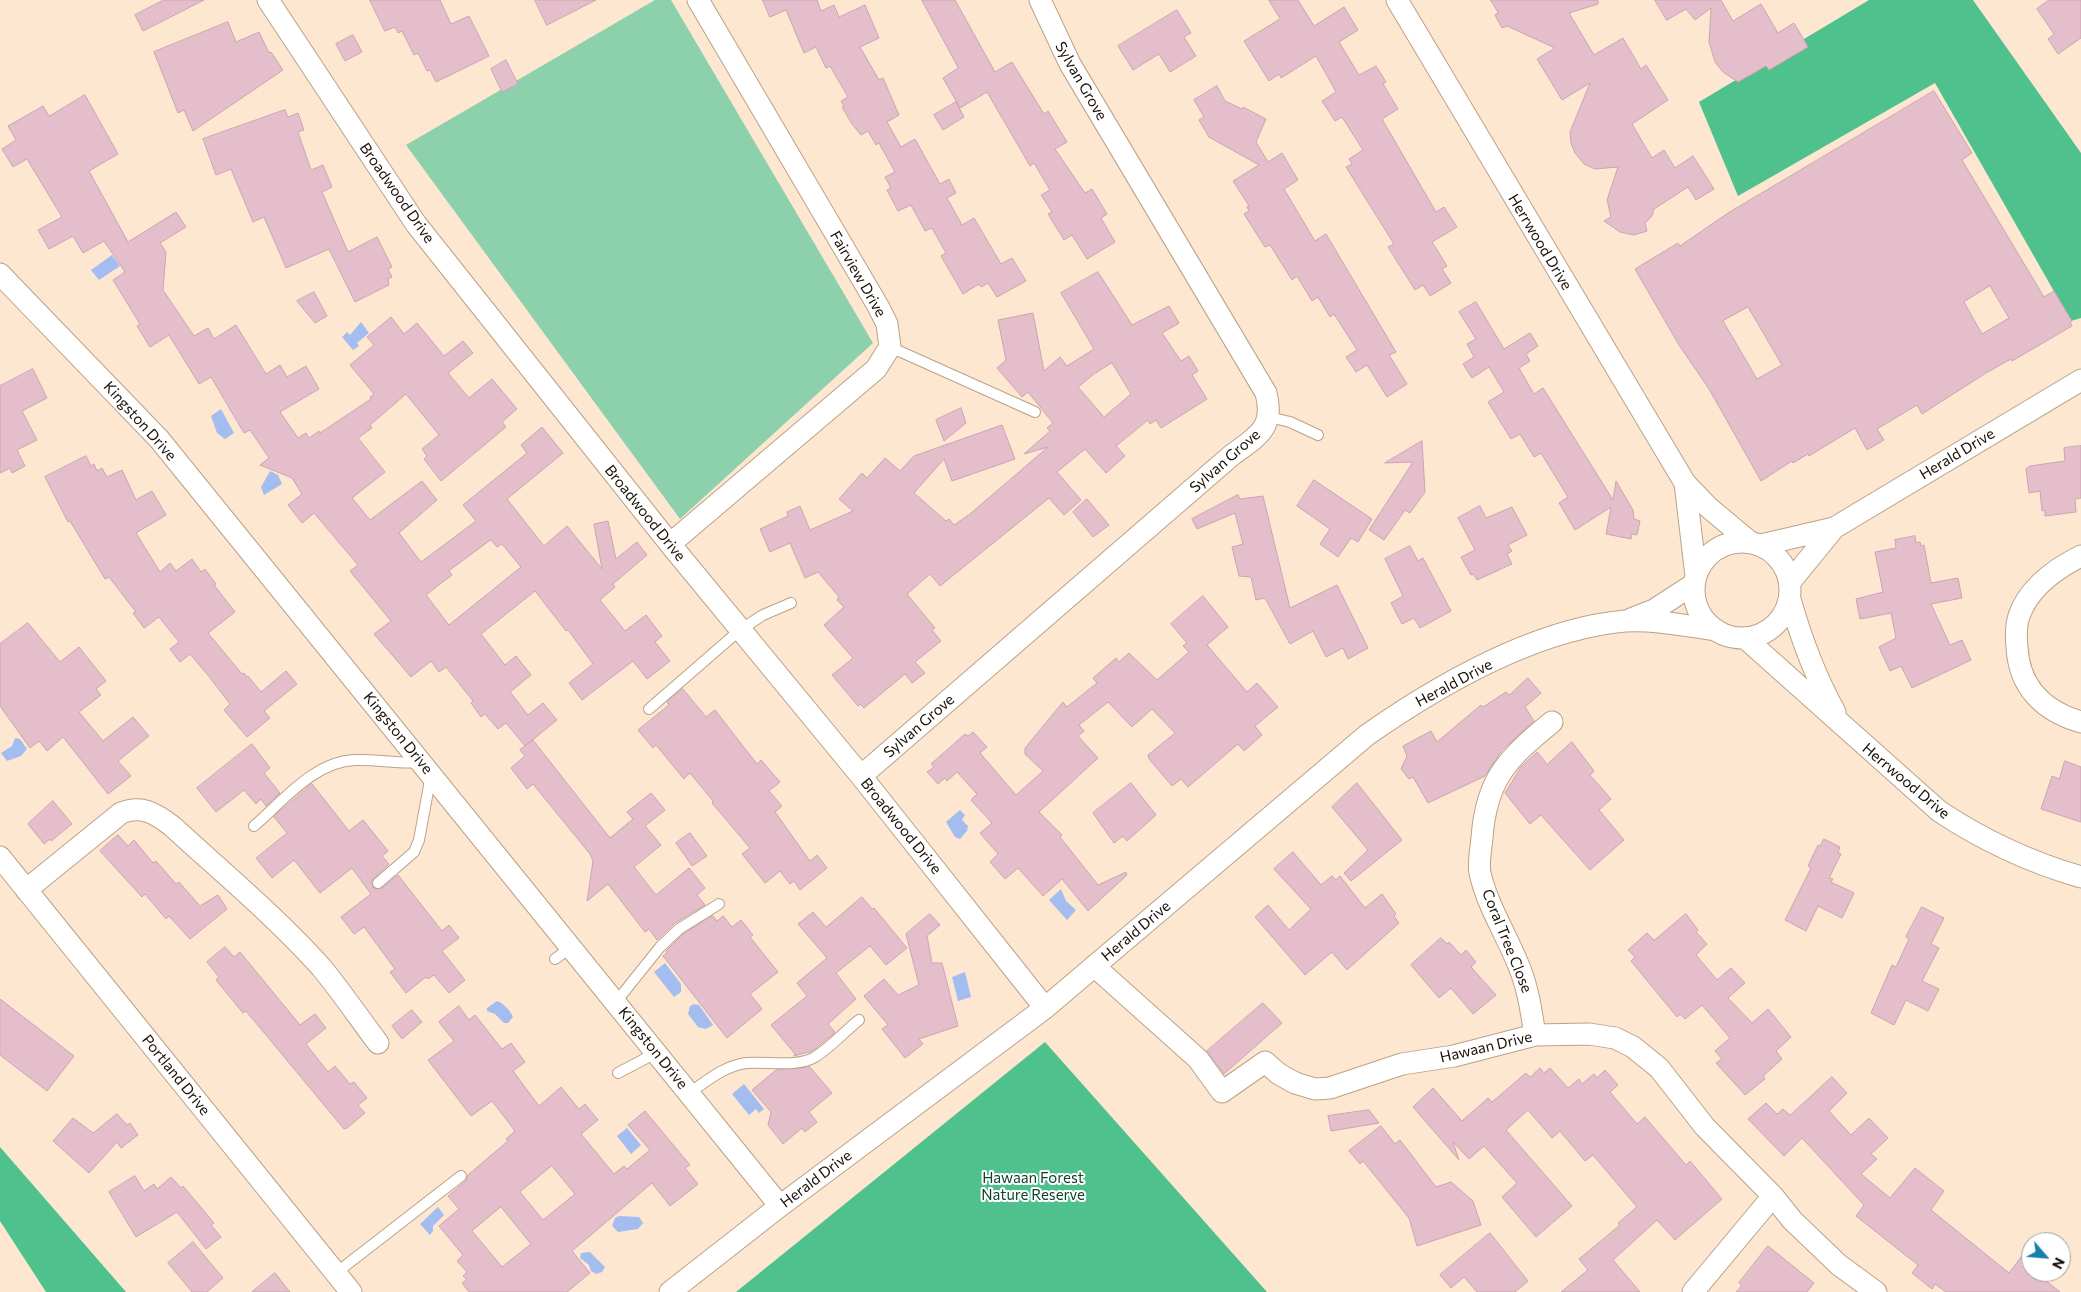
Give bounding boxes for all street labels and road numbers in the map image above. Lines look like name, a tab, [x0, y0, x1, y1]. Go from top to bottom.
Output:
street label: Sylvan Grove	[1051, 39, 1111, 123]
street label: Broadwood Drive	[356, 139, 438, 247]
street label: Herrwood Drive	[1504, 191, 1576, 293]
street label: Fairview Drive	[826, 228, 890, 320]
street label: Kingston Drive	[100, 378, 180, 464]
street label: Sylvan Grove	[1186, 425, 1264, 497]
street label: Herald Drive	[1916, 425, 1998, 483]
street label: Broadwood Drive	[601, 461, 689, 565]
street label: Herald Drive	[1413, 655, 1495, 711]
street label: Kingston Drive	[359, 688, 437, 778]
street label: Sylvan Grove	[880, 690, 958, 762]
street label: Herrwood Drive	[1859, 739, 1953, 823]
street label: Broadwood Drive	[857, 774, 945, 878]
street label: Coral Tree Close	[1478, 887, 1536, 995]
street label: Herald Drive	[1098, 897, 1174, 965]
street label: Kingston Drive	[614, 1003, 692, 1093]
street label: Hawaan Drive	[1438, 1028, 1534, 1066]
street label: Portland Drive	[138, 1031, 214, 1119]
street label: Herald Drive	[777, 1146, 855, 1212]

